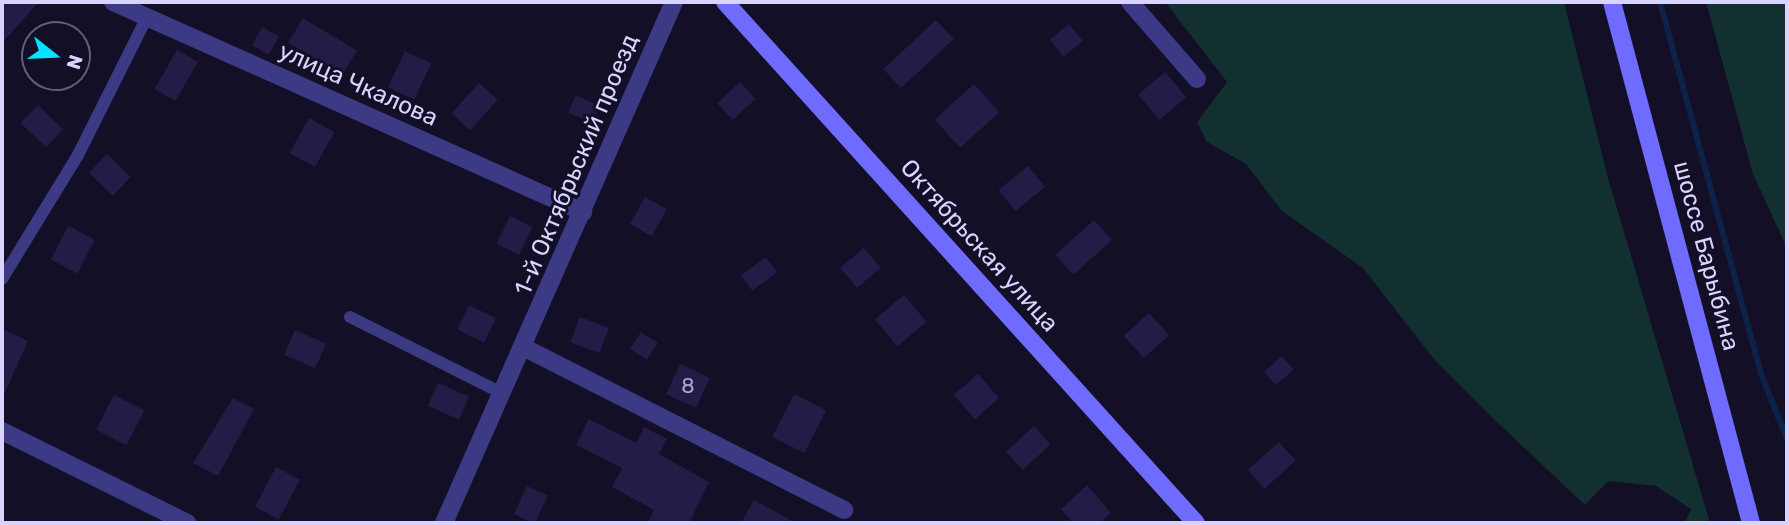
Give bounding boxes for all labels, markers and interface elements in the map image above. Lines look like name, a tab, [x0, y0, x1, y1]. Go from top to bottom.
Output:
north arrow	[21, 21, 91, 91]
street label: 1-й Октябрьский проезд	[509, 30, 645, 300]
street label: улица Чкалова	[274, 37, 442, 133]
text: N	[61, 52, 88, 72]
street label: Октябрьская улица	[894, 154, 1064, 338]
street label: шоссе Барыбина	[1667, 158, 1745, 354]
house number: 8	[681, 373, 695, 399]

